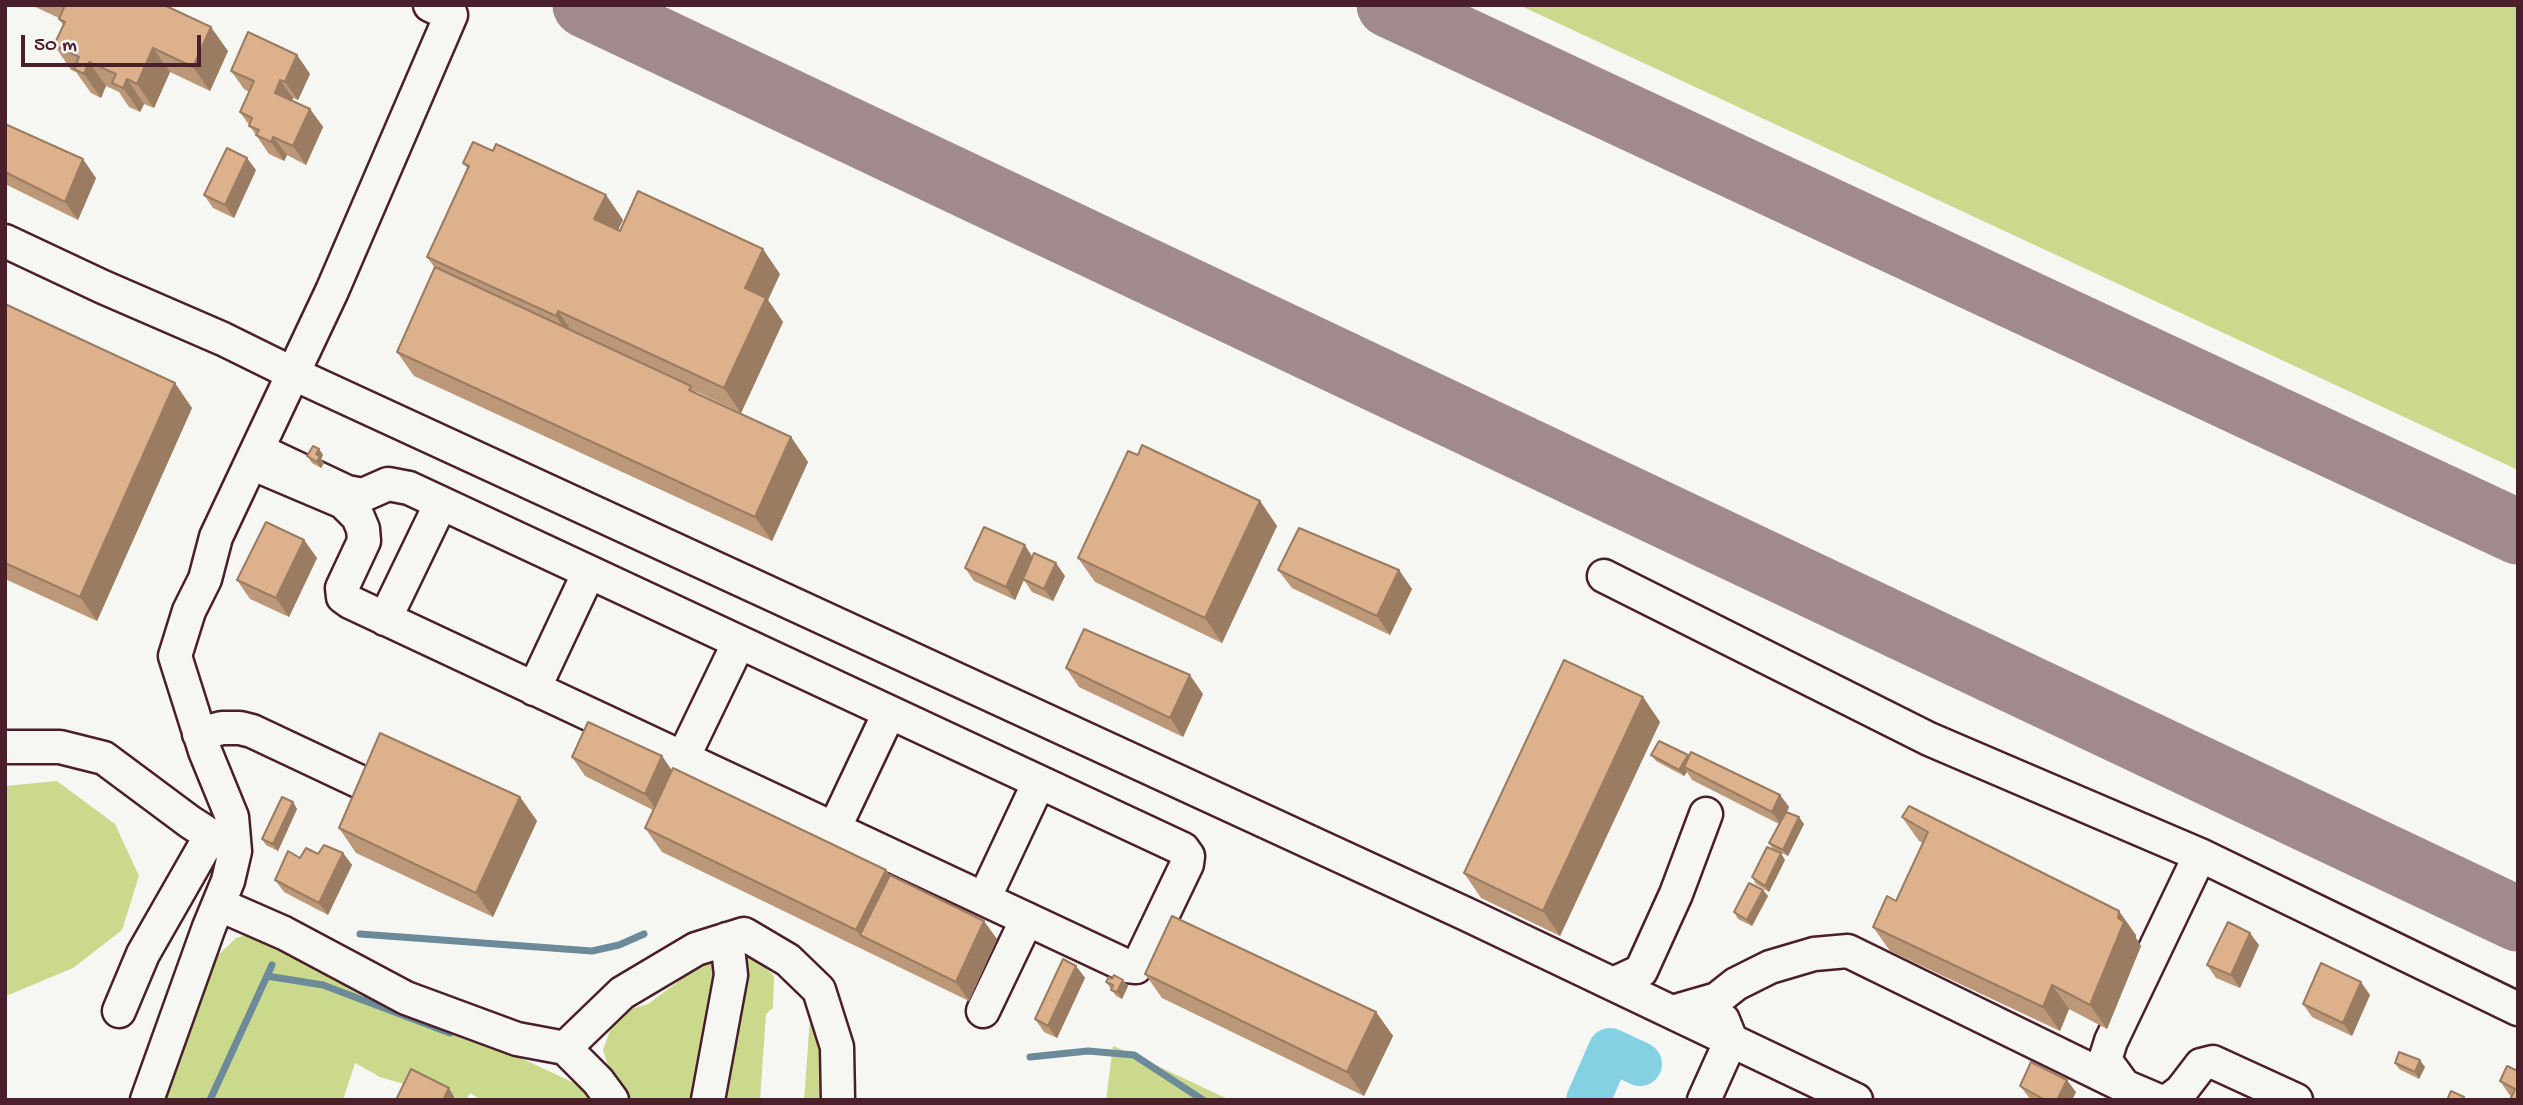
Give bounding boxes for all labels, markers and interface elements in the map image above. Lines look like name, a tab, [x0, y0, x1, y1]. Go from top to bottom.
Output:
scale bar	[24, 21, 205, 65]
text: 50 m	[34, 34, 77, 59]

